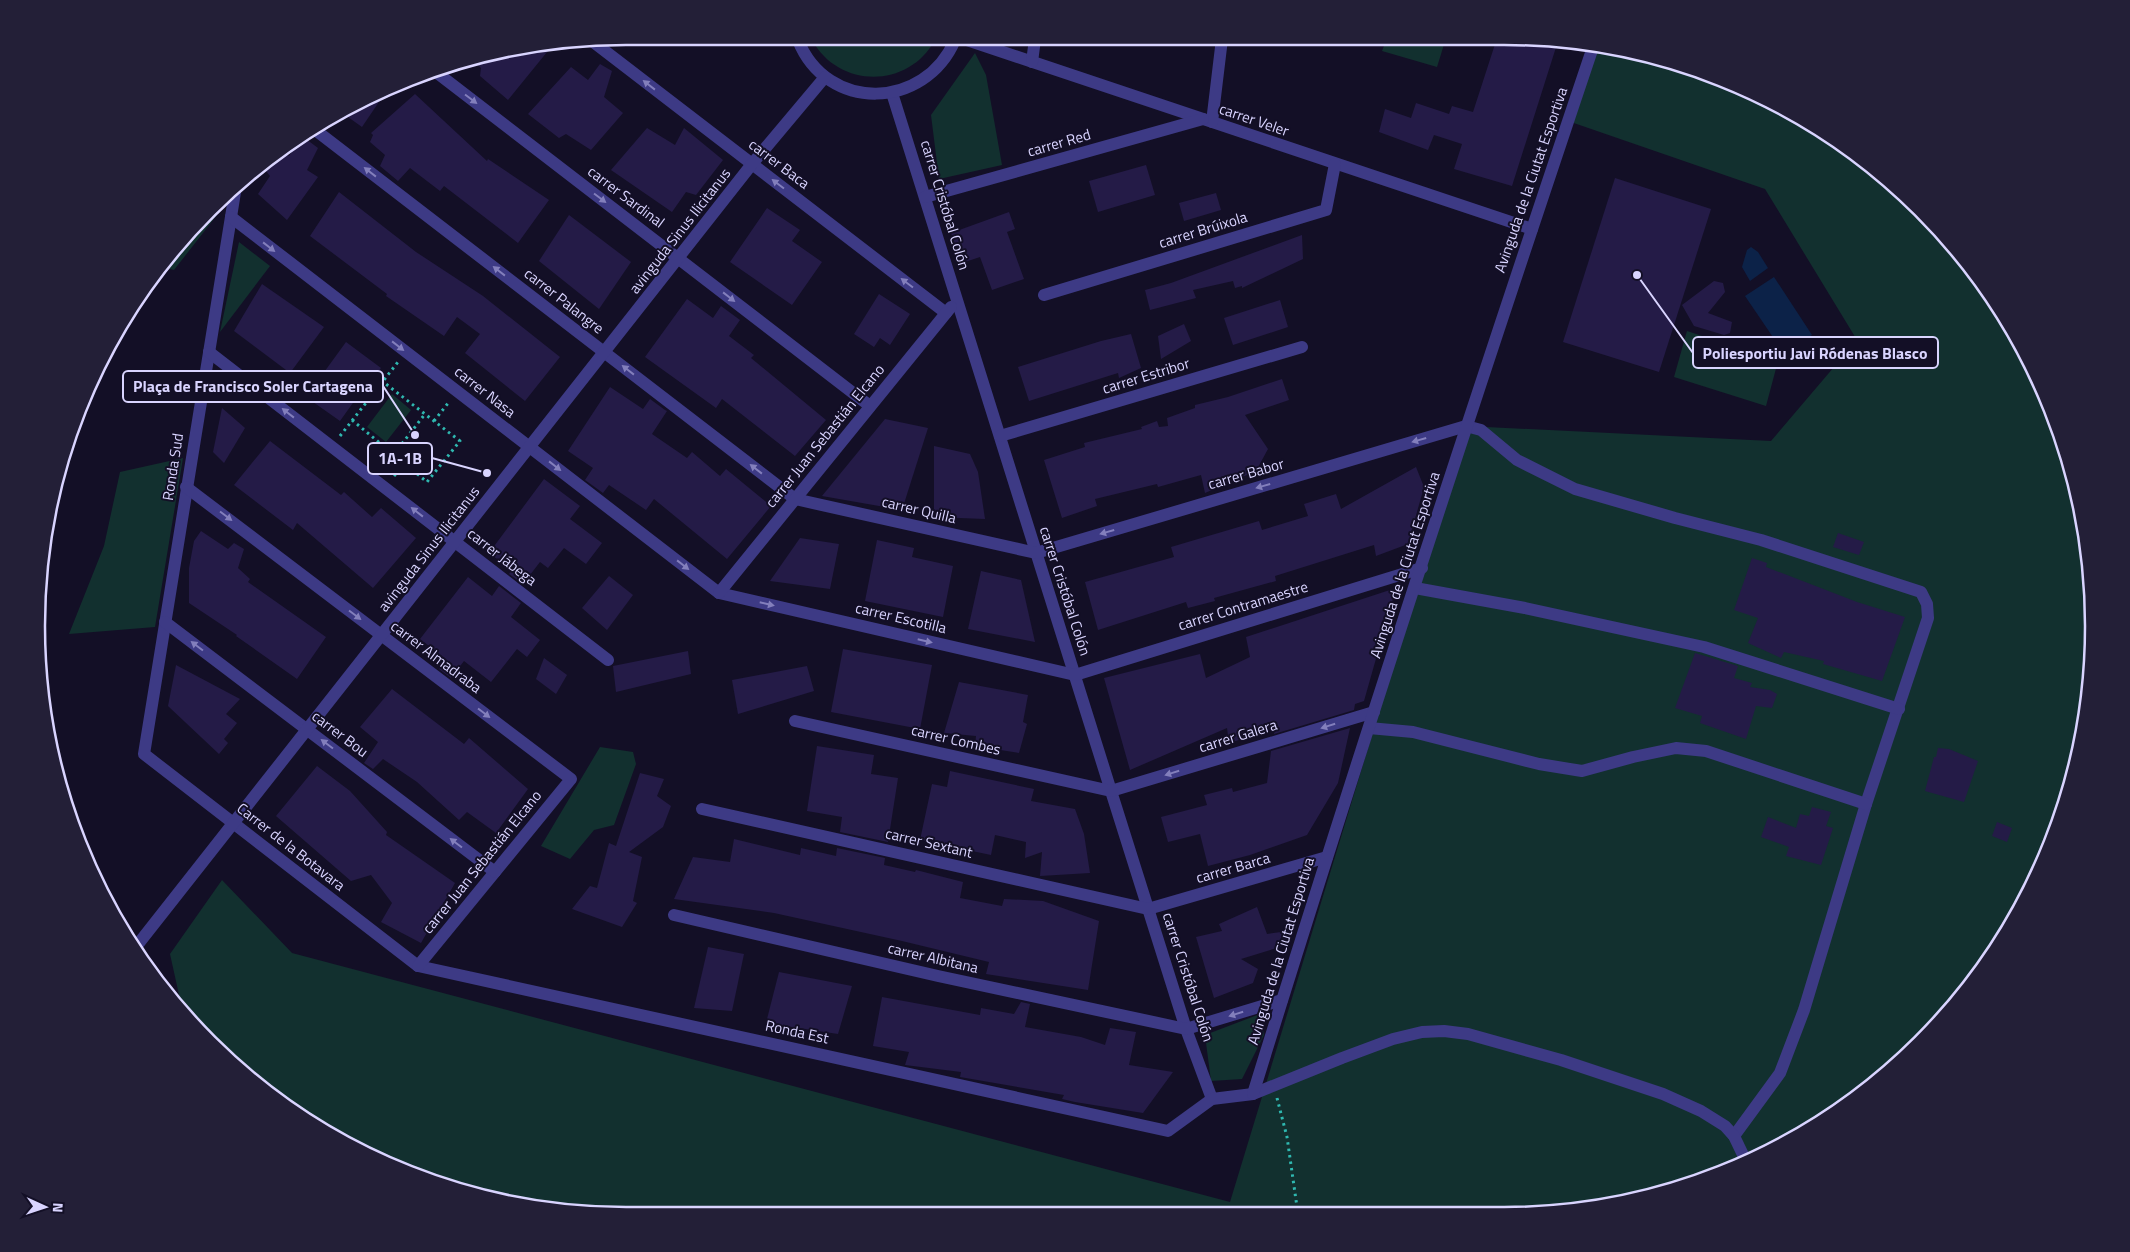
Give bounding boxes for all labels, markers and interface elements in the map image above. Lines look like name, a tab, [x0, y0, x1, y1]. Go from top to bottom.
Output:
one-way arrow	[643, 80, 656, 91]
street label: Avinguda de la Ciutat Esportiva	[1488, 83, 1573, 276]
one-way arrow	[464, 94, 478, 104]
street label: carrer Veler	[1216, 97, 1292, 142]
street label: carrer Red	[1024, 123, 1093, 163]
street label: carrer Baca	[744, 133, 815, 194]
street label: carrer Cristóbal Colón	[915, 137, 976, 273]
street label: carrer Sardinal	[583, 160, 670, 233]
street label: avinguda Sinus Ilicitanus	[623, 163, 736, 299]
one-way arrow	[364, 166, 377, 177]
one-way arrow	[771, 179, 785, 189]
one-way arrow	[593, 192, 606, 203]
street label: carrer Brúixola	[1156, 205, 1250, 254]
one-way arrow	[262, 241, 275, 252]
street label: carrer Palangre	[519, 262, 609, 339]
one-way arrow	[493, 265, 506, 276]
one-way arrow	[900, 278, 914, 288]
one-way arrow	[722, 291, 735, 302]
callout: Poliesportiu Javi Ródenas Blasco	[1693, 337, 1938, 368]
one-way arrow	[391, 340, 404, 351]
text: Poliesportiu Javi Ródenas Blasco	[1703, 341, 1927, 365]
street label: carrer Estribor	[1099, 351, 1192, 400]
street label: carrer Juan Sebastián Elcano	[759, 359, 890, 512]
street label: carrer Nasa	[450, 360, 521, 423]
one-way arrow	[621, 365, 634, 375]
callout: Plaça de Francisco Soler Cartagena	[123, 371, 383, 402]
text: Plaça de Francisco Soler Cartagena	[133, 374, 373, 398]
one-way arrow	[282, 407, 295, 418]
street label: Ronda Sud	[156, 432, 189, 502]
one-way arrow	[1411, 437, 1426, 445]
callout: 1A-1B	[368, 443, 432, 474]
text: 1A-1B	[378, 446, 422, 470]
street label: carrer Babor	[1205, 452, 1287, 495]
one-way arrow	[548, 461, 562, 471]
one-way arrow	[749, 464, 763, 474]
street label: Avinguda de la Ciutat Esportiva	[1363, 468, 1446, 661]
street label: avinguda Sinus Ilicitanus	[372, 481, 485, 617]
one-way arrow	[1255, 482, 1271, 490]
street label: carrer Quilla	[880, 490, 959, 529]
one-way arrow	[411, 506, 424, 517]
one-way arrow	[219, 511, 232, 522]
street label: carrer Jábega	[463, 522, 542, 591]
street label: carrer Cristóbal Colón	[1034, 523, 1097, 658]
one-way arrow	[1100, 528, 1115, 536]
one-way arrow	[677, 560, 690, 571]
street label: carrer Contramaestre	[1175, 575, 1311, 636]
street label: carrer Escotilla	[853, 596, 949, 639]
one-way arrow	[759, 600, 774, 608]
one-way arrow	[348, 609, 361, 620]
street label: carrer Almadraba	[386, 615, 487, 699]
one-way arrow	[918, 637, 933, 645]
one-way arrow	[191, 641, 204, 652]
street label: carrer Bou	[307, 705, 373, 762]
one-way arrow	[477, 708, 490, 719]
street label: carrer Galera	[1196, 713, 1280, 758]
street label: carrer Combes	[909, 718, 1003, 761]
one-way arrow	[1320, 723, 1335, 731]
one-way arrow	[321, 739, 334, 750]
one-way arrow	[1164, 769, 1179, 777]
street label: carrer Juan Sebastián Elcano	[416, 785, 547, 938]
street label: Carrer de la Botavara	[232, 797, 351, 897]
street label: carrer Sextant	[883, 821, 976, 864]
one-way arrow	[450, 837, 463, 848]
street label: carrer Barca	[1193, 846, 1273, 889]
street label: Avinguda de la Ciutat Esportiva	[1241, 854, 1320, 1047]
street label: carrer Cristóbal Colón	[1157, 909, 1220, 1044]
street label: carrer Albitana	[886, 936, 981, 979]
one-way arrow	[1228, 1011, 1243, 1019]
street label: Ronda Est	[763, 1014, 832, 1050]
north arrow	[20, 1182, 70, 1232]
text: N	[48, 1202, 69, 1213]

